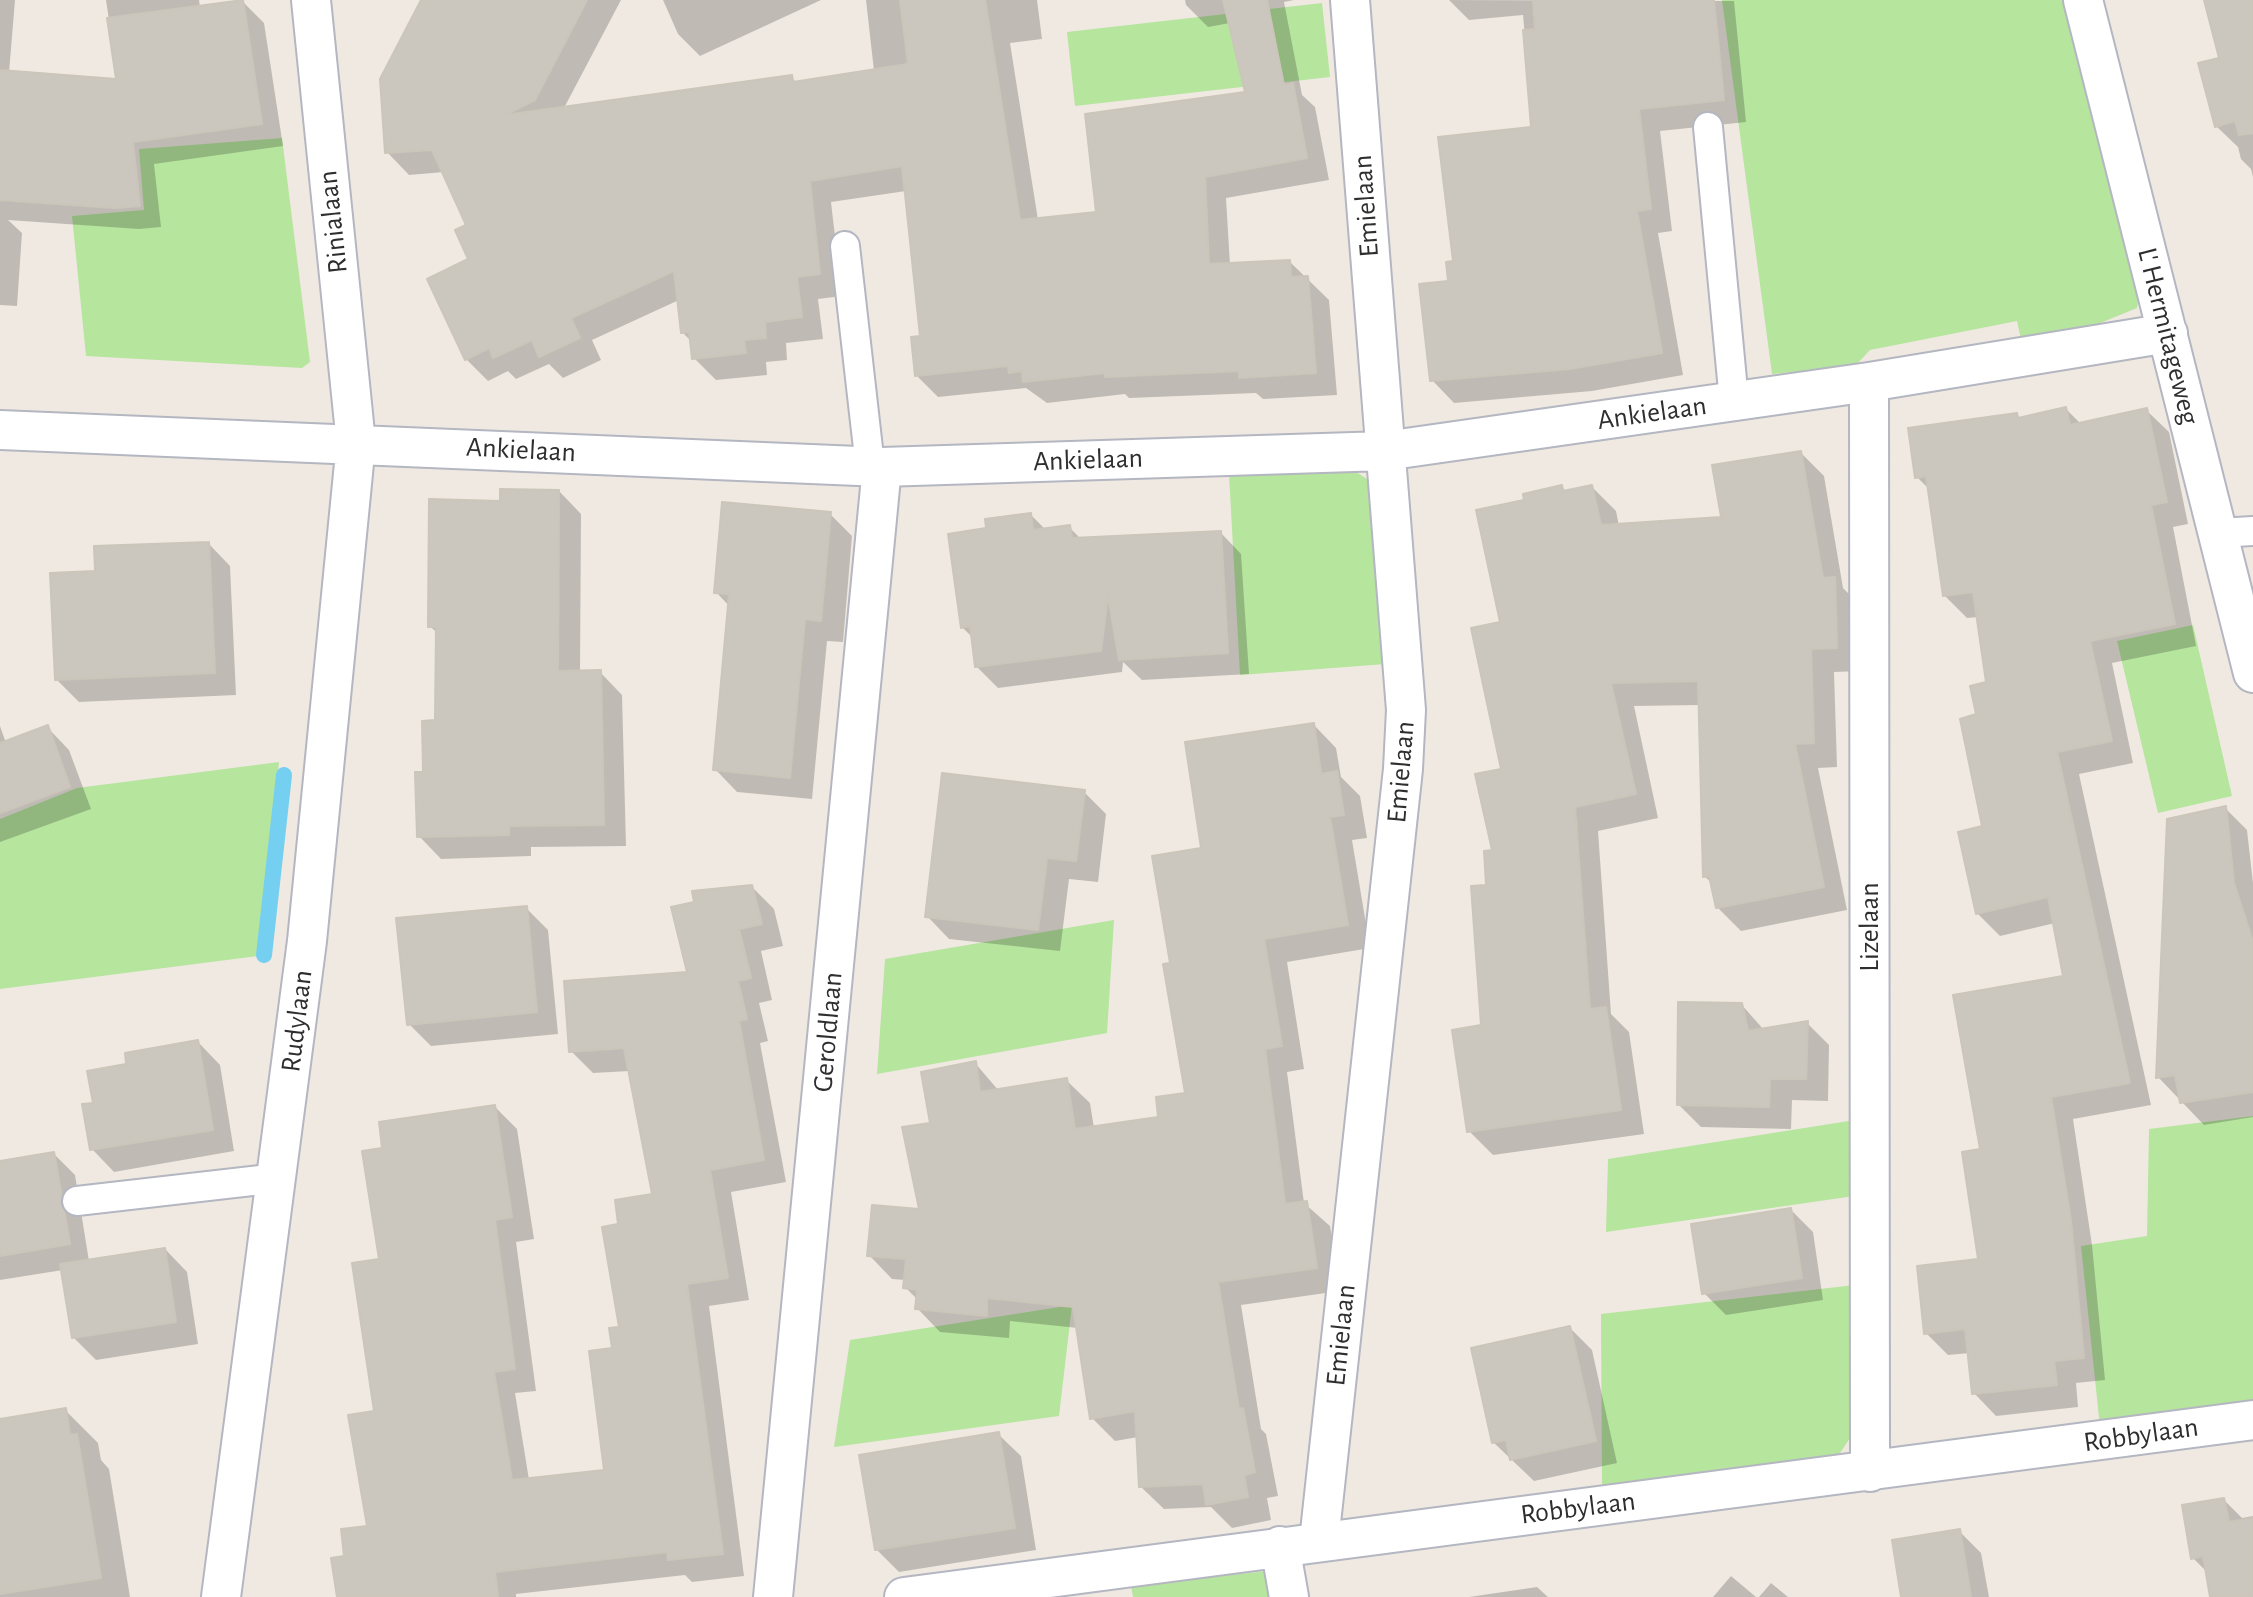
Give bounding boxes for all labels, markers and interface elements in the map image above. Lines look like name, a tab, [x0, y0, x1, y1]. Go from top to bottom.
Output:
street label: Emielaan	[1346, 154, 1386, 258]
street label: Rinialaan	[311, 169, 355, 275]
street label: L' Hermitageweg	[2130, 244, 2206, 428]
street label: Ankielaan	[1595, 389, 1709, 437]
street label: Ankielaan	[465, 430, 577, 470]
street label: Ankielaan	[1033, 441, 1143, 479]
street label: Emielaan	[1380, 720, 1422, 824]
street label: Lizelaan	[1853, 882, 1887, 972]
street label: Rudylaan	[274, 968, 320, 1074]
street label: Geroldlaan	[806, 971, 850, 1093]
street label: Emielaan	[1319, 1282, 1363, 1388]
street label: Robbylaan	[2081, 1410, 2201, 1460]
street label: Robbylaan	[1519, 1484, 1637, 1532]

